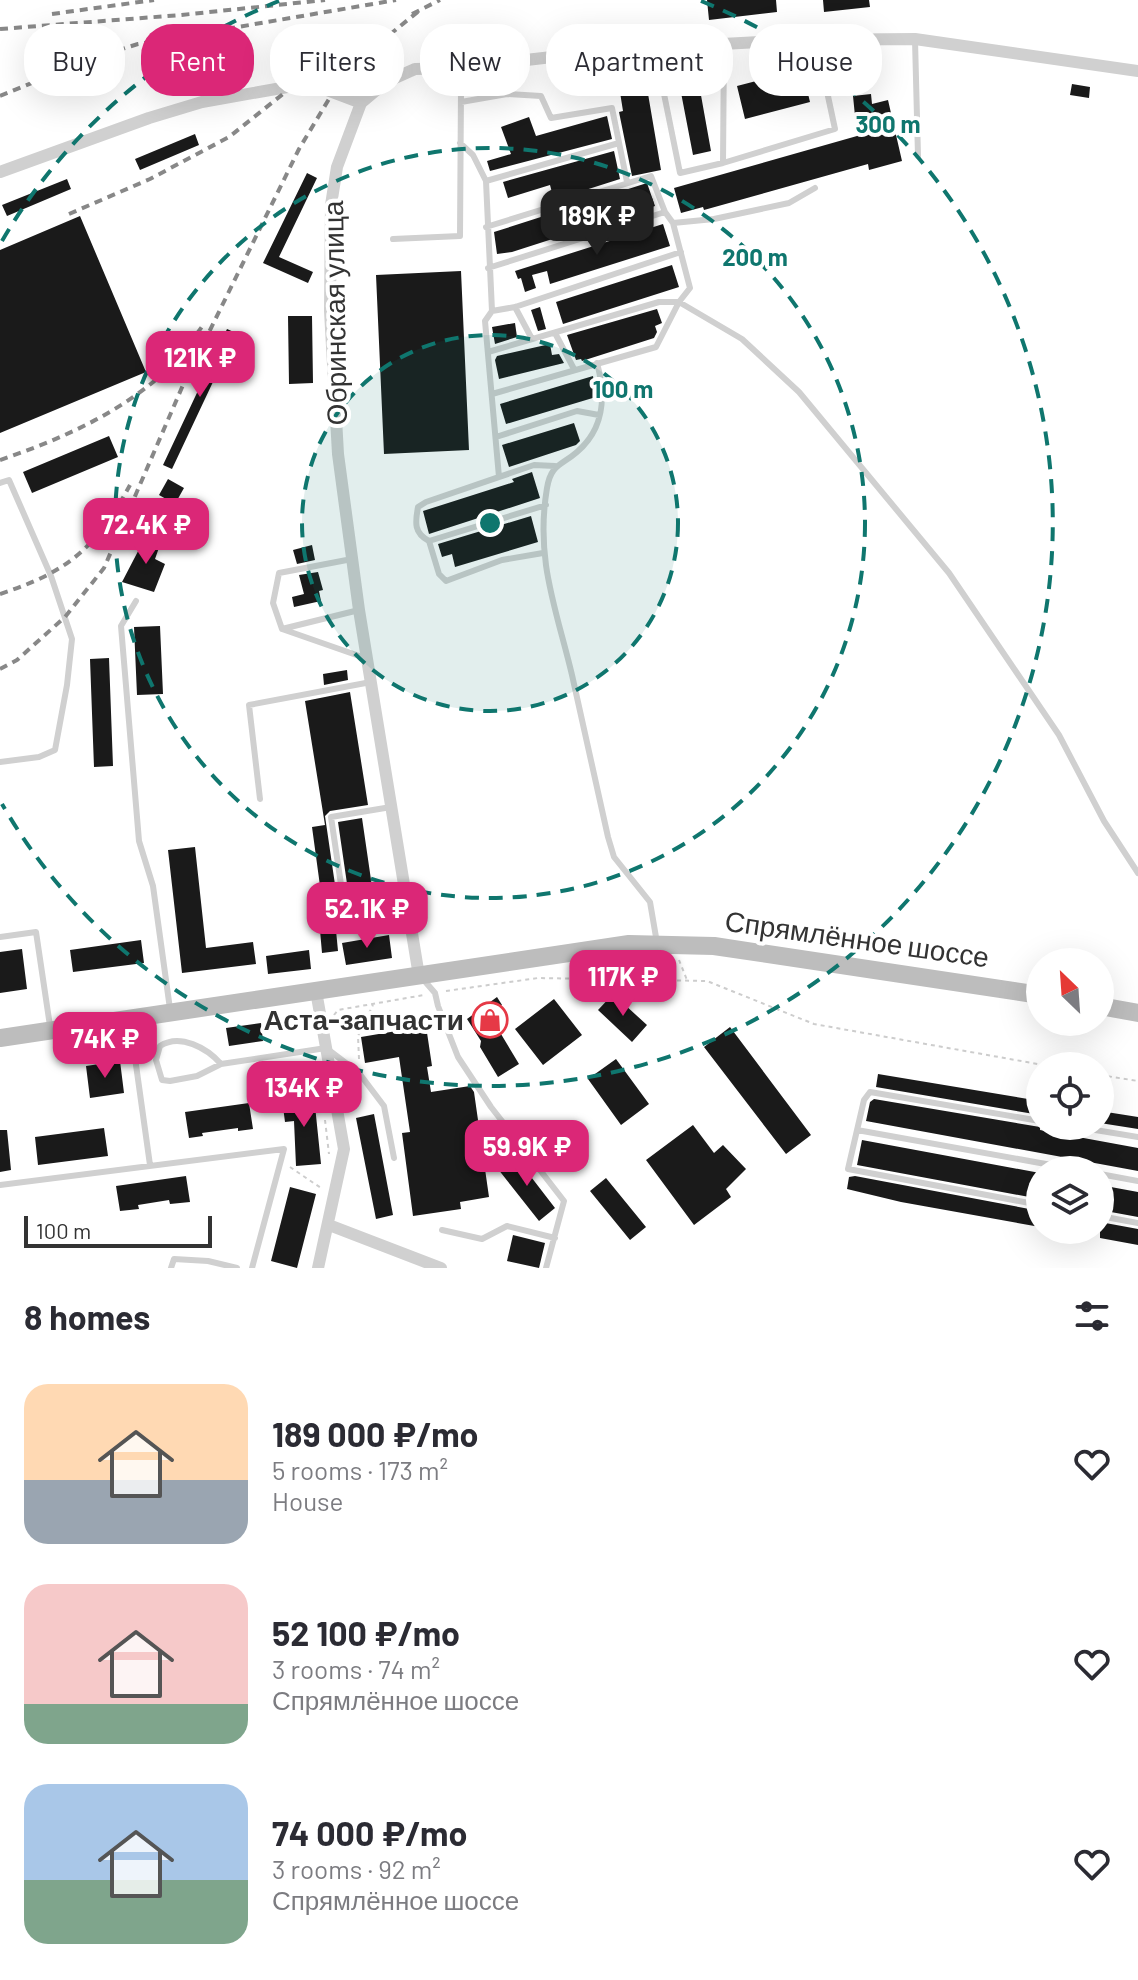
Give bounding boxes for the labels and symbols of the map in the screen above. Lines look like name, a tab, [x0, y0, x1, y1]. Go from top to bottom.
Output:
text: 300 m	[855, 109, 921, 138]
pin: 189K ₽	[532, 189, 662, 257]
street label: Обринская улица	[315, 200, 353, 426]
text: 200 m	[722, 242, 788, 271]
pin: 121K ₽	[135, 331, 265, 399]
text: 100 m	[593, 374, 653, 403]
pin: 72.4K ₽	[72, 498, 220, 566]
centre of rings	[476, 509, 504, 537]
pin: 52.1K ₽	[293, 882, 441, 950]
street label: Спрямлённое шоссе	[723, 903, 991, 973]
north arrow	[1026, 948, 1114, 1036]
pin: 117K ₽	[558, 950, 688, 1018]
shop icon: Аста-запчасти	[471, 1001, 509, 1039]
place label: Аста-запчасти	[263, 1002, 464, 1036]
pin: 74K ₽	[49, 1012, 161, 1080]
pin: 134K ₽	[239, 1061, 369, 1129]
pin: 59.9K ₽	[453, 1120, 601, 1188]
scale bar	[24, 1212, 212, 1248]

